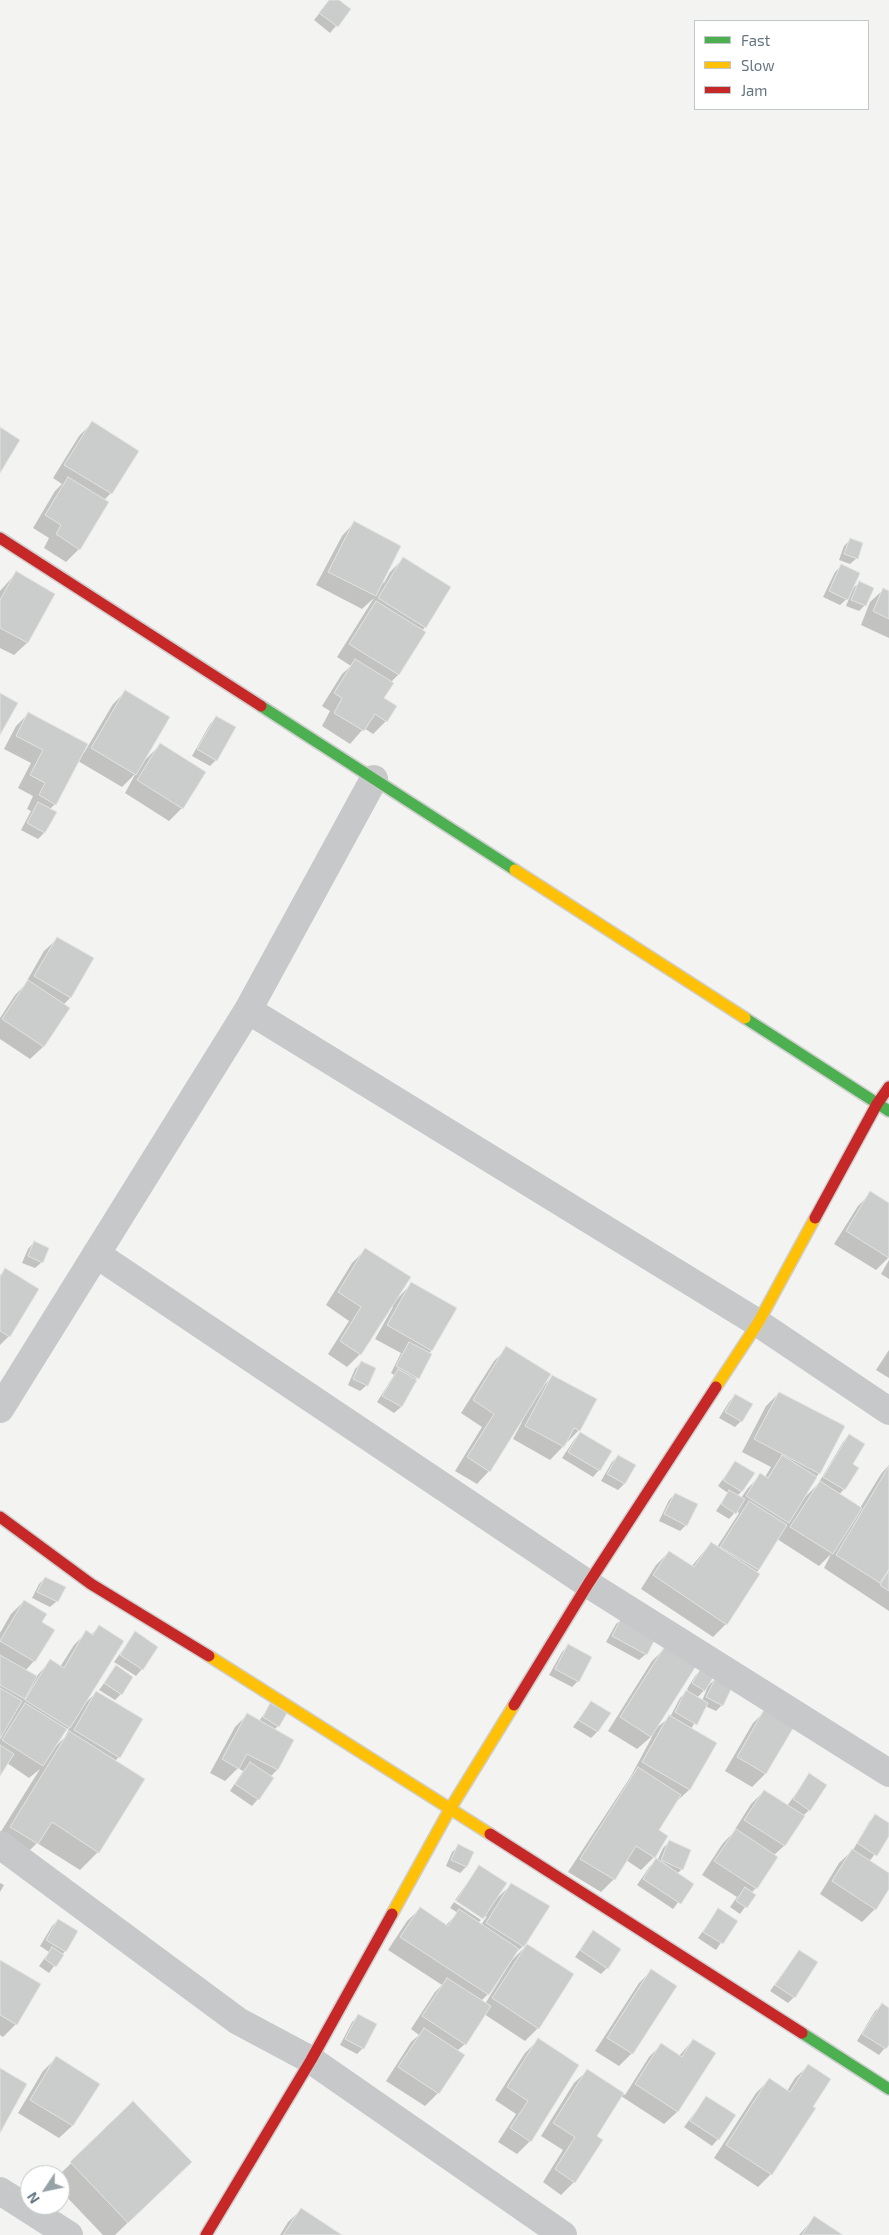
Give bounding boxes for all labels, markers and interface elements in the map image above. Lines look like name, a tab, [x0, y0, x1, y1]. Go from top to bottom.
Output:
legend	[694, 20, 869, 110]
text: Fast	[741, 31, 770, 49]
text: Slow	[741, 56, 775, 74]
text: Jam	[741, 81, 767, 99]
north arrow	[20, 2165, 70, 2215]
text: N	[23, 2189, 43, 2207]

